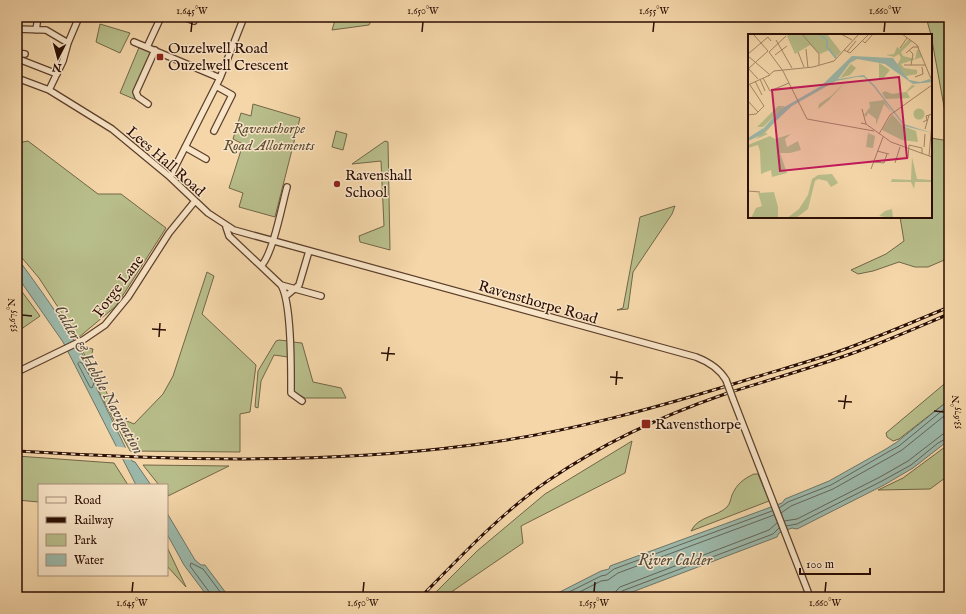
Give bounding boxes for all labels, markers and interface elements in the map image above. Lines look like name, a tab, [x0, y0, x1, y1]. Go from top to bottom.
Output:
text: 1.645°W	[176, 5, 208, 18]
text: 1.650°W	[407, 5, 439, 18]
text: 1.655°W	[639, 5, 669, 18]
text: 1.660°W	[869, 5, 901, 18]
inset map	[748, 34, 932, 218]
north arrow	[38, 38, 78, 78]
place label: Ouzelwell Road Ouzelwell Crescent	[168, 39, 289, 75]
marker: Ouzelwell Road Ouzelwell Crescent	[155, 52, 165, 62]
text: N	[51, 59, 64, 75]
park label: Ravensthorpe Road Allotments	[223, 119, 315, 155]
street label: Lees Hall Road	[123, 122, 210, 201]
place label: Ravenshall School	[345, 166, 413, 202]
marker: Ravenshall School	[332, 179, 342, 189]
street label: Forge Lane	[89, 251, 148, 321]
street label: Ravensthorpe Road	[476, 276, 601, 329]
text: 53.675°N	[6, 298, 19, 332]
water label: Calder & Hebble Navigation	[49, 302, 148, 458]
text: 53.675°N	[950, 395, 963, 429]
place label: Ravensthorpe	[655, 415, 741, 434]
marker: Ravensthorpe	[640, 418, 652, 430]
legend	[38, 484, 168, 576]
text: Road	[74, 493, 102, 508]
text: Railway	[74, 513, 113, 528]
text: Park	[74, 533, 97, 548]
scale bar	[800, 550, 870, 576]
water label: River Calder	[638, 551, 713, 571]
text: Water	[74, 553, 105, 568]
text: 100 m	[806, 557, 834, 572]
text: 1.645°W	[116, 597, 148, 610]
text: 1.650°W	[347, 597, 379, 610]
text: 1.655°W	[579, 597, 609, 610]
text: 1.660°W	[809, 597, 841, 610]

